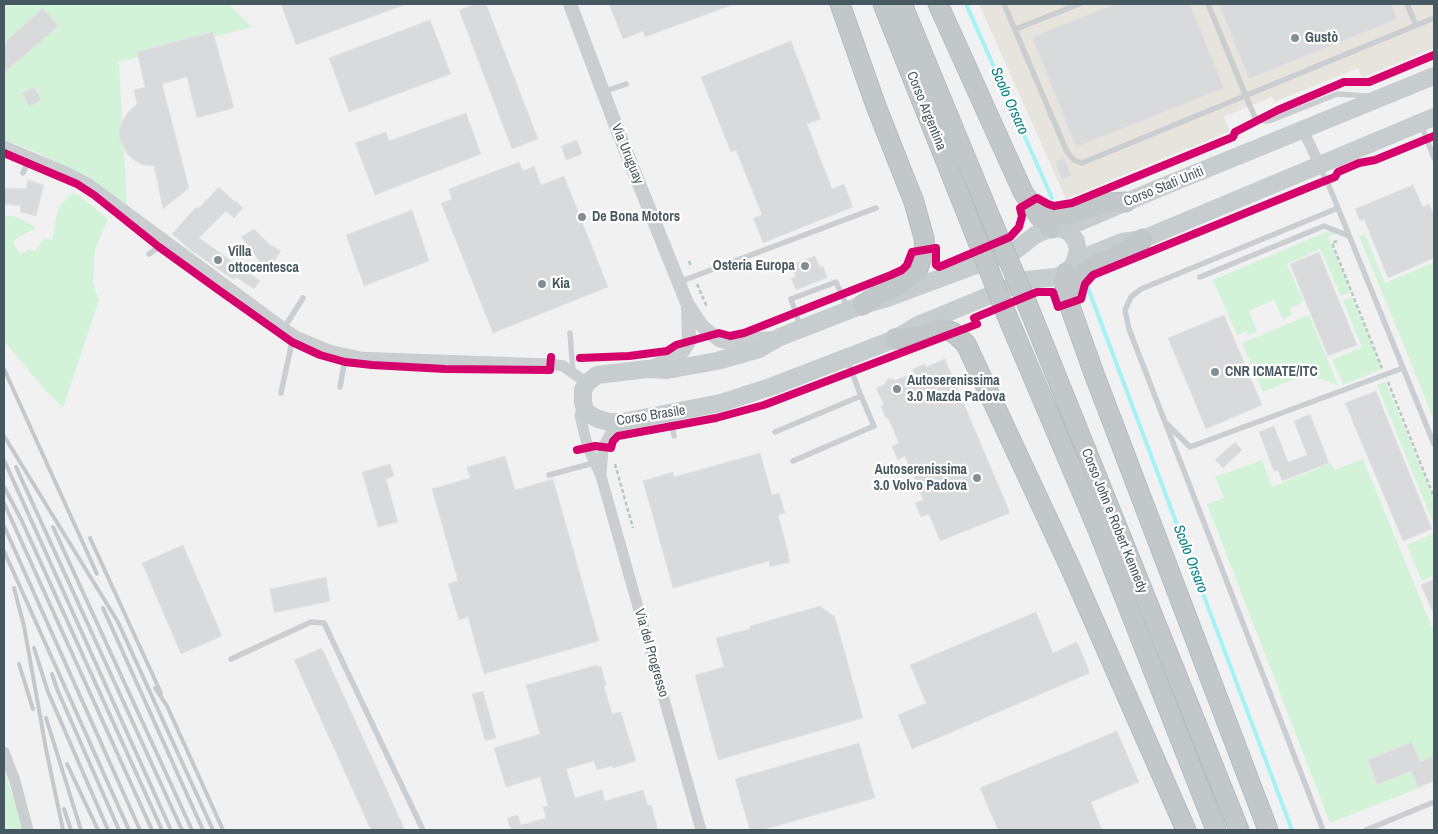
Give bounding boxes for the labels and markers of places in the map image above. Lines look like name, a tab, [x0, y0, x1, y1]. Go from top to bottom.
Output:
place label: Gustò	[1305, 30, 1338, 46]
marker: Gustò	[1289, 32, 1301, 44]
place label: De Bona Motors	[592, 209, 680, 225]
marker: De Bona Motors	[576, 211, 588, 223]
place label: Villa ottocentesca	[228, 244, 299, 276]
marker: Villa ottocentesca	[212, 254, 224, 266]
place label: Osteria Europa	[713, 258, 795, 274]
marker: Osteria Europa	[799, 260, 811, 272]
place label: Kia	[552, 276, 570, 292]
marker: Kia	[536, 278, 548, 290]
place label: CNR ICMATE/ITC	[1225, 364, 1318, 380]
marker: CNR ICMATE/ITC	[1209, 366, 1221, 378]
place label: Autoserenissima 3.0 Mazda Padova	[907, 373, 1005, 406]
marker: Autoserenissima 3.0 Mazda Padova	[891, 383, 903, 395]
place label: Autoserenissima 3.0 Volvo Padova	[873, 462, 967, 494]
marker: Autoserenissima 3.0 Volvo Padova	[971, 472, 983, 484]

